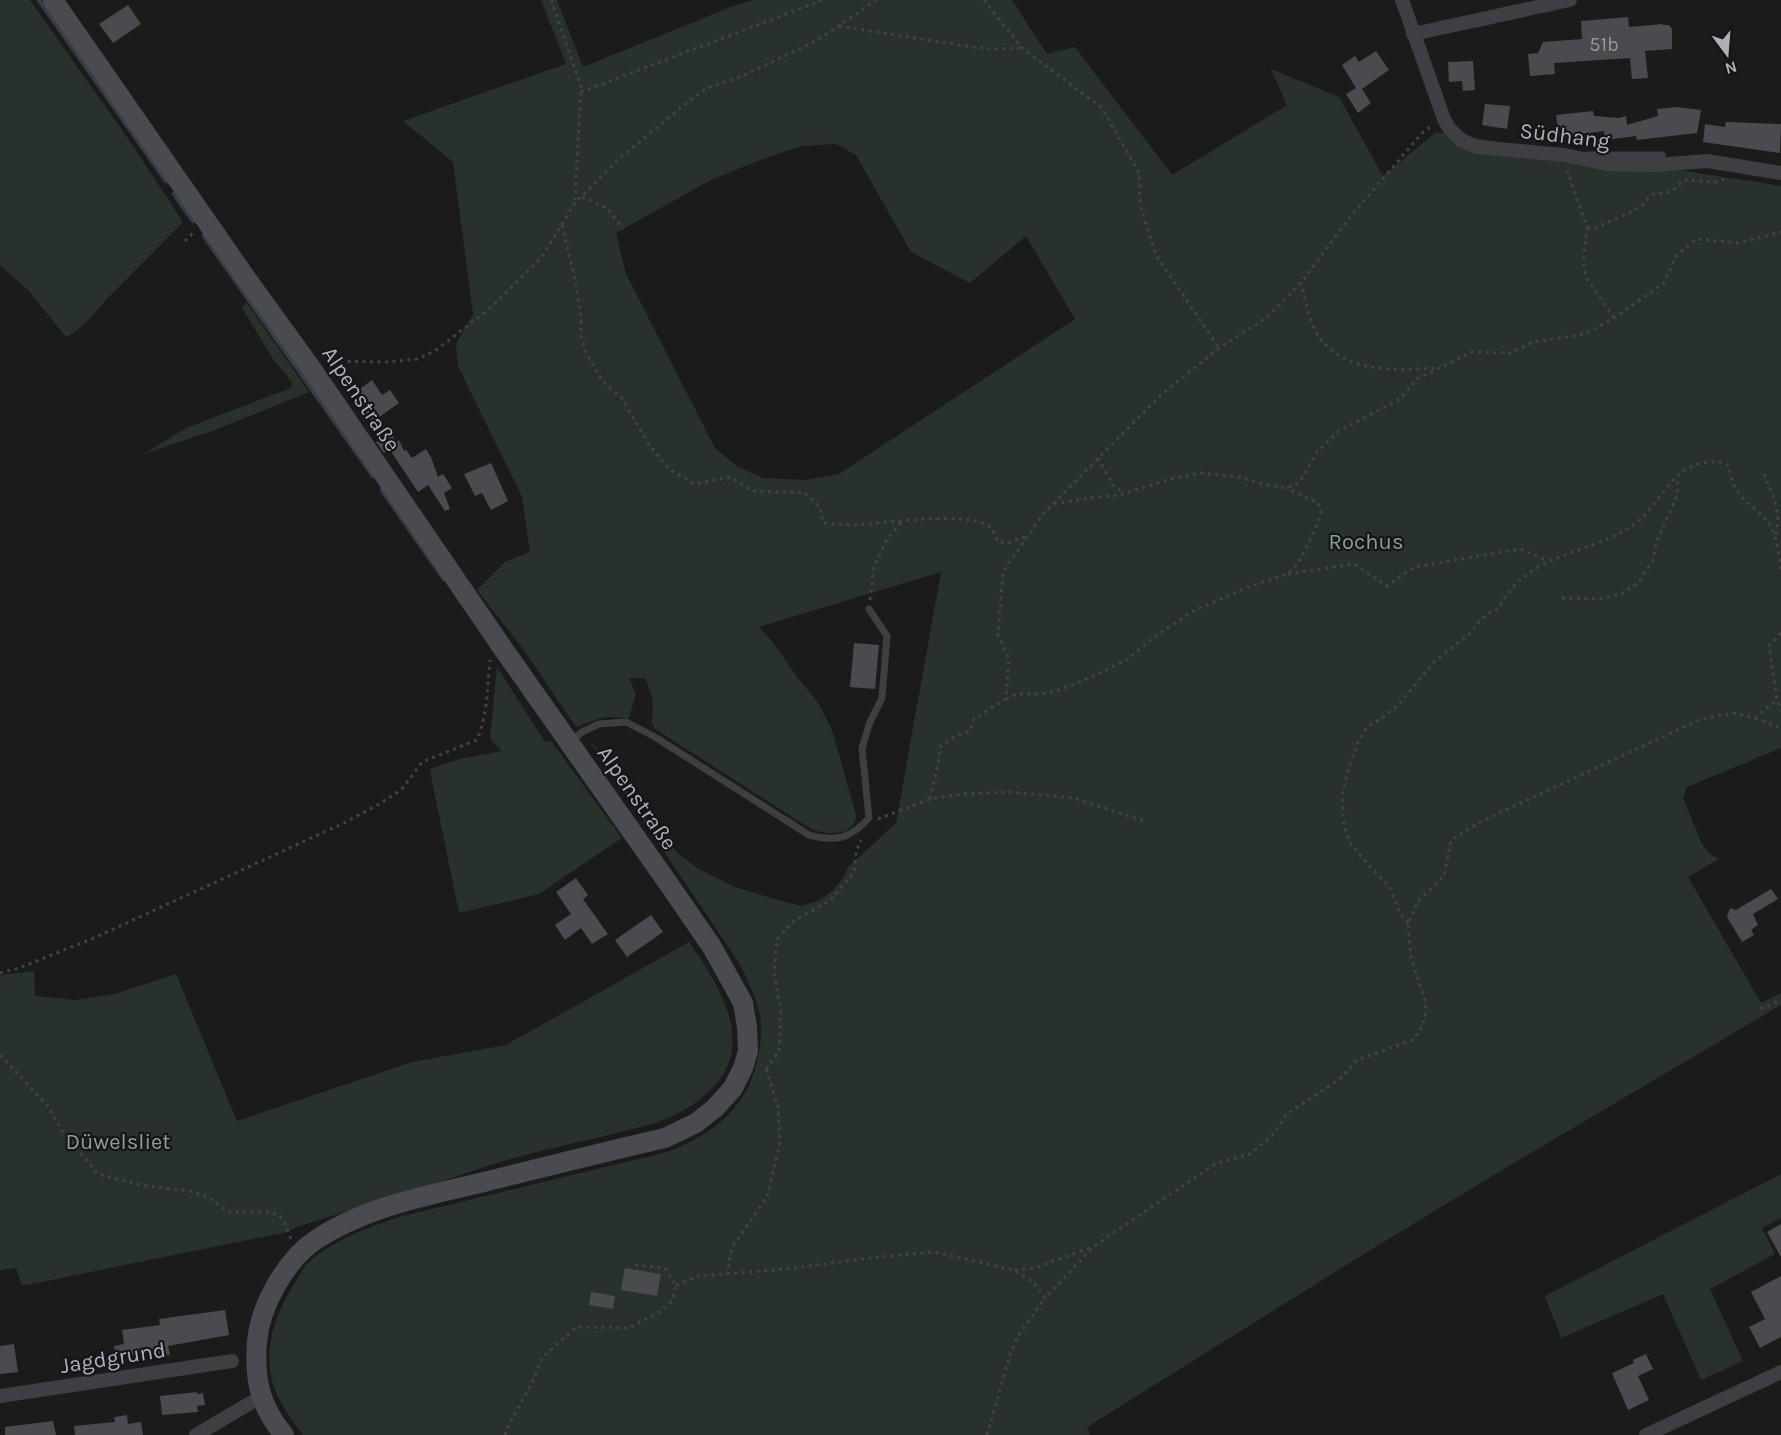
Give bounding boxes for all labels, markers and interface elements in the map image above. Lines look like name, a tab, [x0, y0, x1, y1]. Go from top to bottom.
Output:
north arrow	[1697, 24, 1757, 84]
house number: 51b	[1589, 33, 1619, 56]
text: N	[1723, 57, 1739, 79]
street label: Südhang	[1518, 118, 1612, 155]
street label: Alpenstraße	[316, 342, 406, 456]
park label: Rochus	[1328, 529, 1404, 555]
street label: Alpenstraße	[592, 741, 682, 855]
park label: Düwelsliet	[65, 1129, 171, 1155]
street label: Jagdgrund	[58, 1337, 168, 1379]

